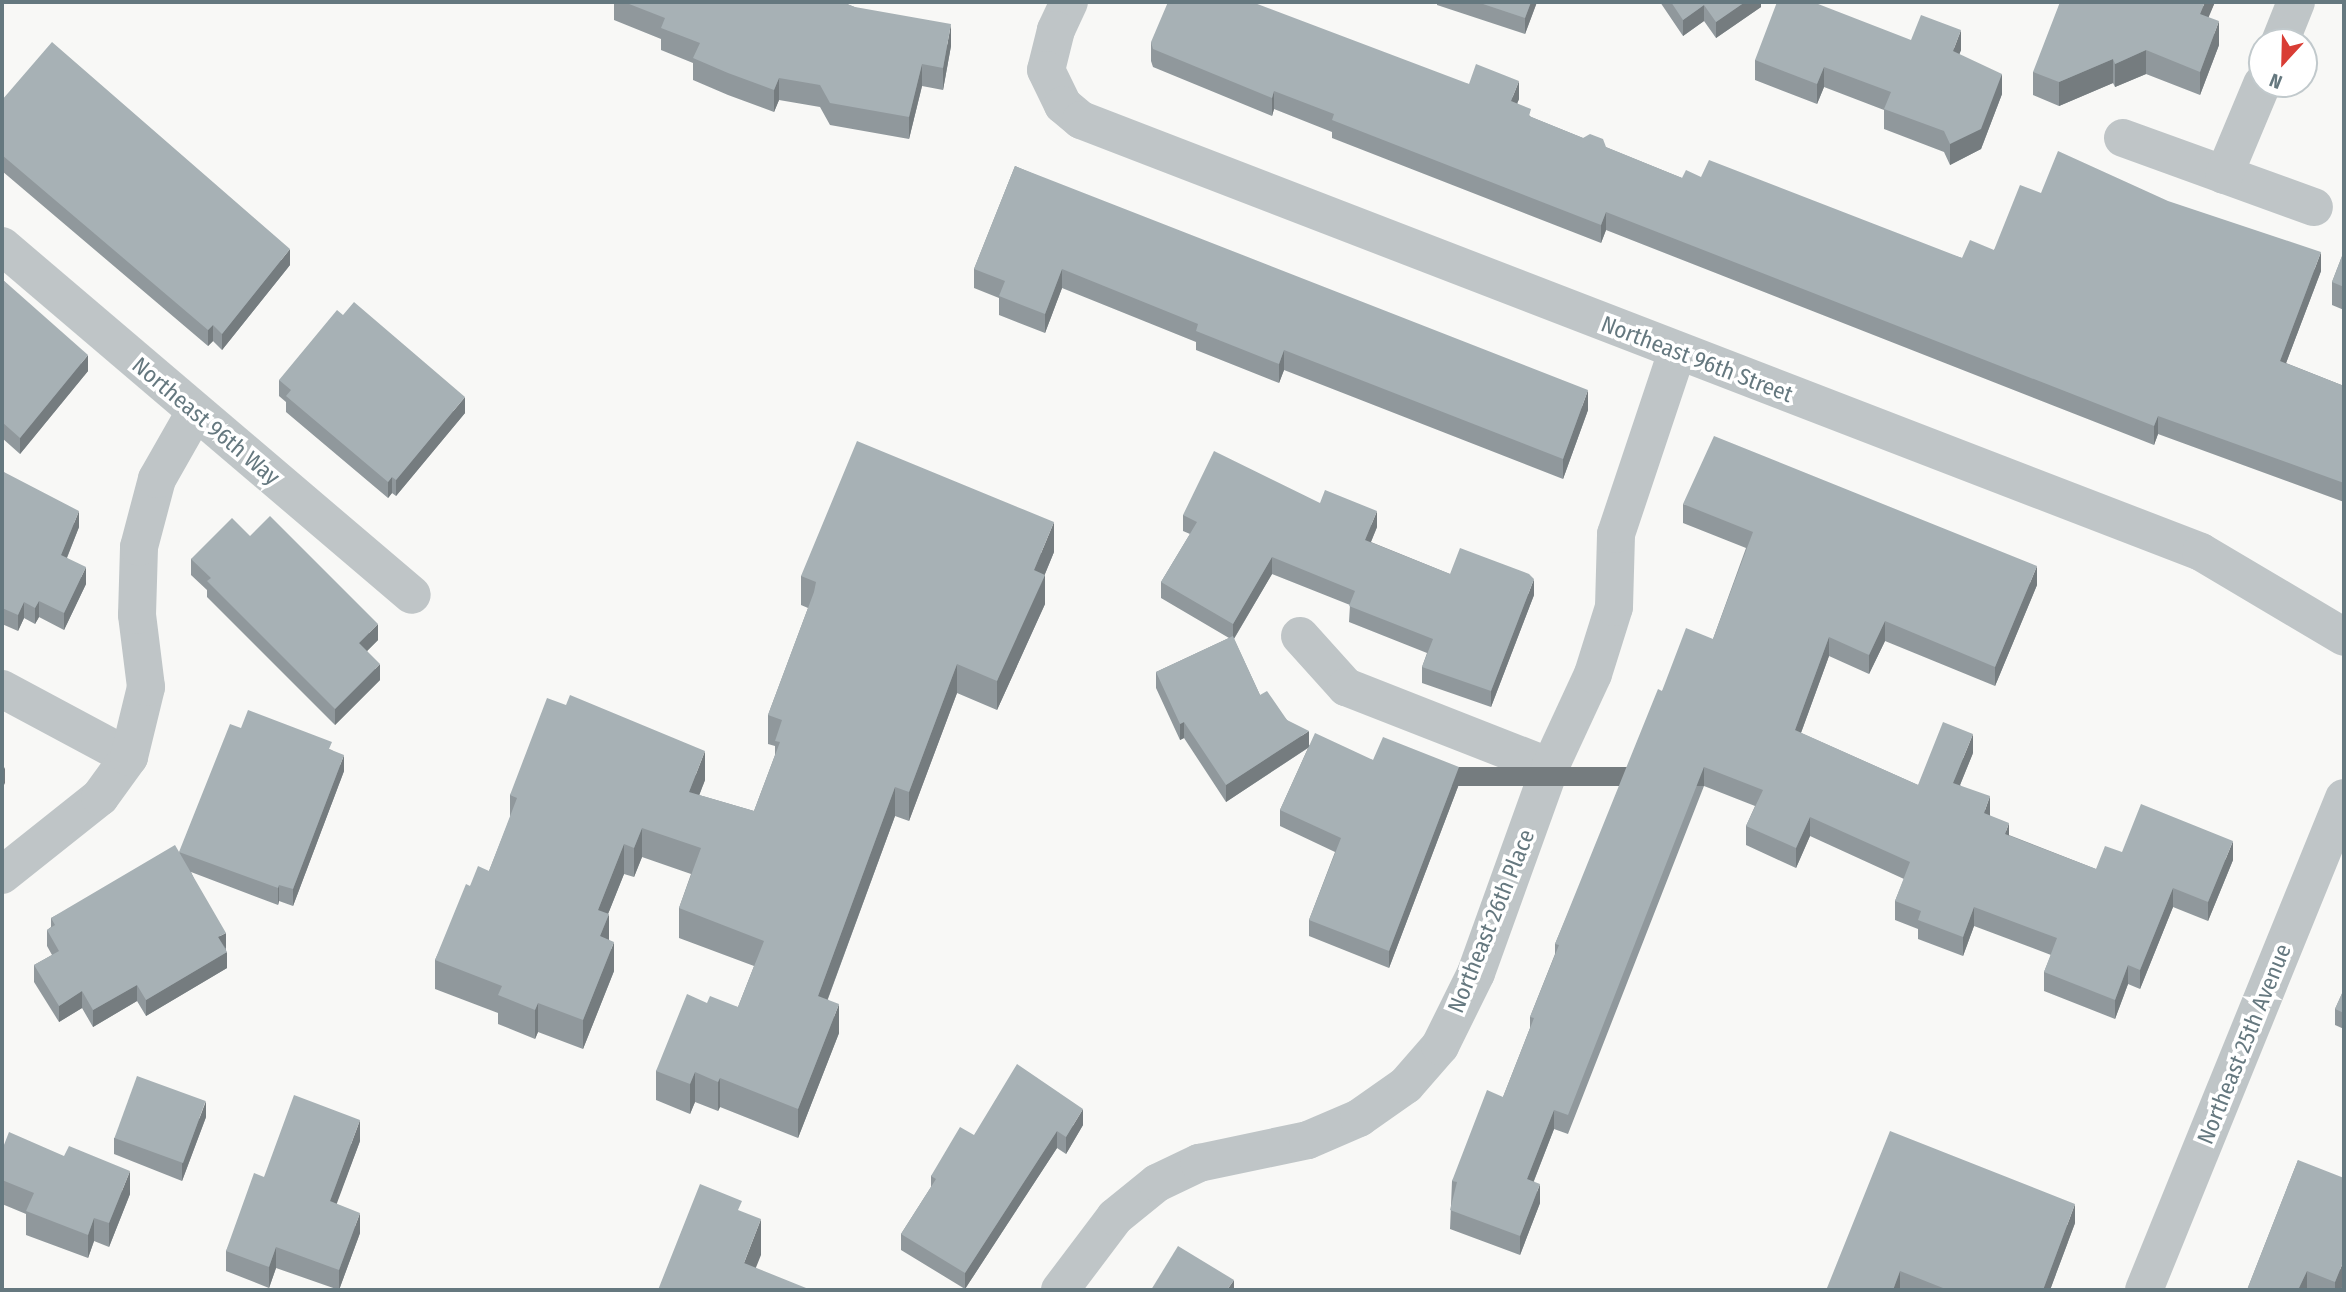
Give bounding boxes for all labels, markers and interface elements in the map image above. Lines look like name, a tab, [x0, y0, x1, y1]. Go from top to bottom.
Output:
north arrow	[2248, 28, 2318, 98]
text: N	[2266, 68, 2285, 94]
street label: Northeast 96th Street	[1597, 310, 1797, 408]
street label: Northeast 96th Way	[127, 351, 285, 491]
street label: Northeast 26th Place	[1442, 825, 1540, 1017]
street label: Northeast 25th Avenue	[2191, 940, 2297, 1148]

